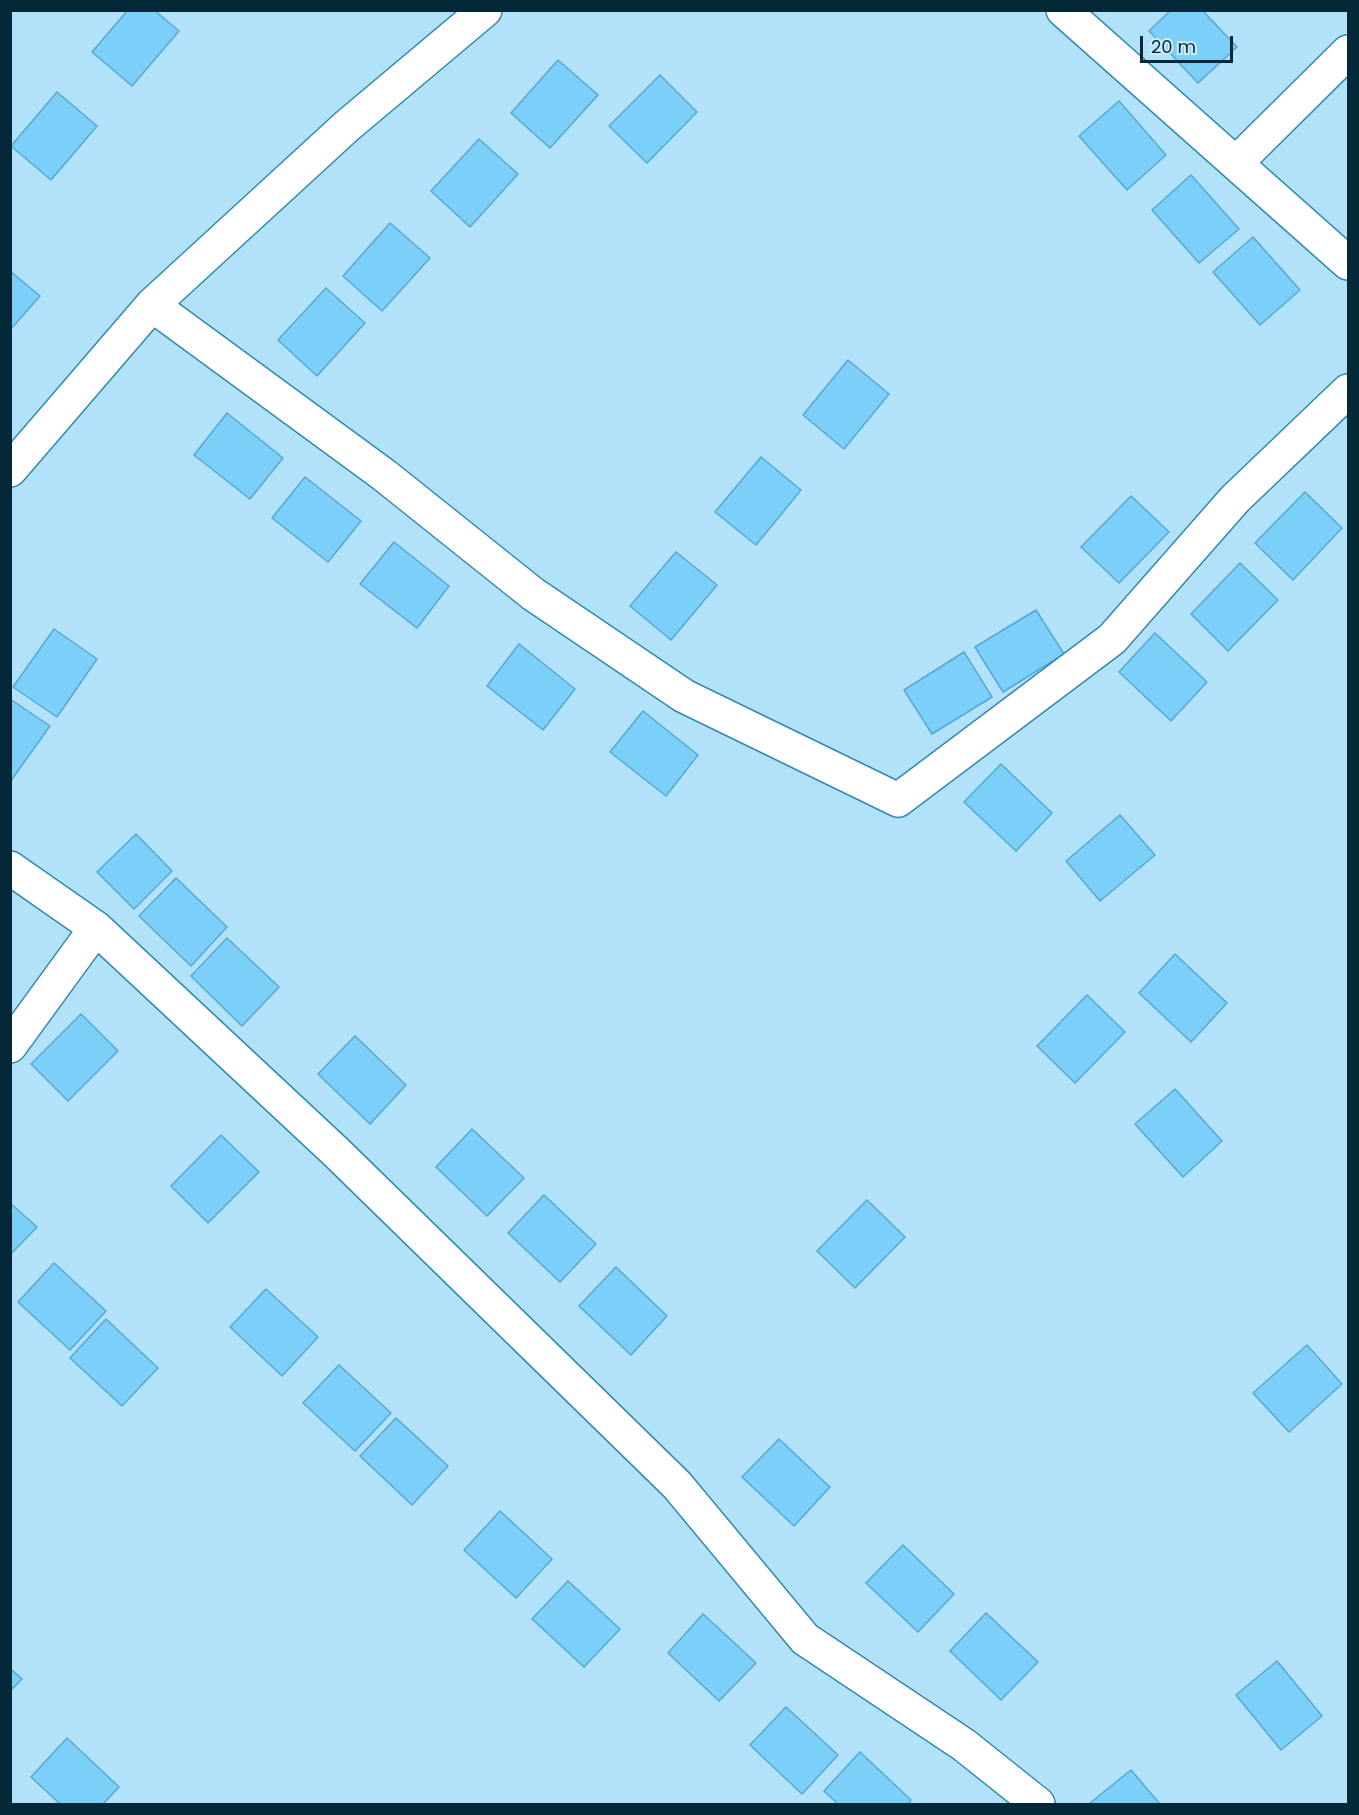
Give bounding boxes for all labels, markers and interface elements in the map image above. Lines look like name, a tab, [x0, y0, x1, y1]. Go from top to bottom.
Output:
scale bar	[1143, 24, 1236, 62]
text: 20 m	[1151, 34, 1196, 59]

